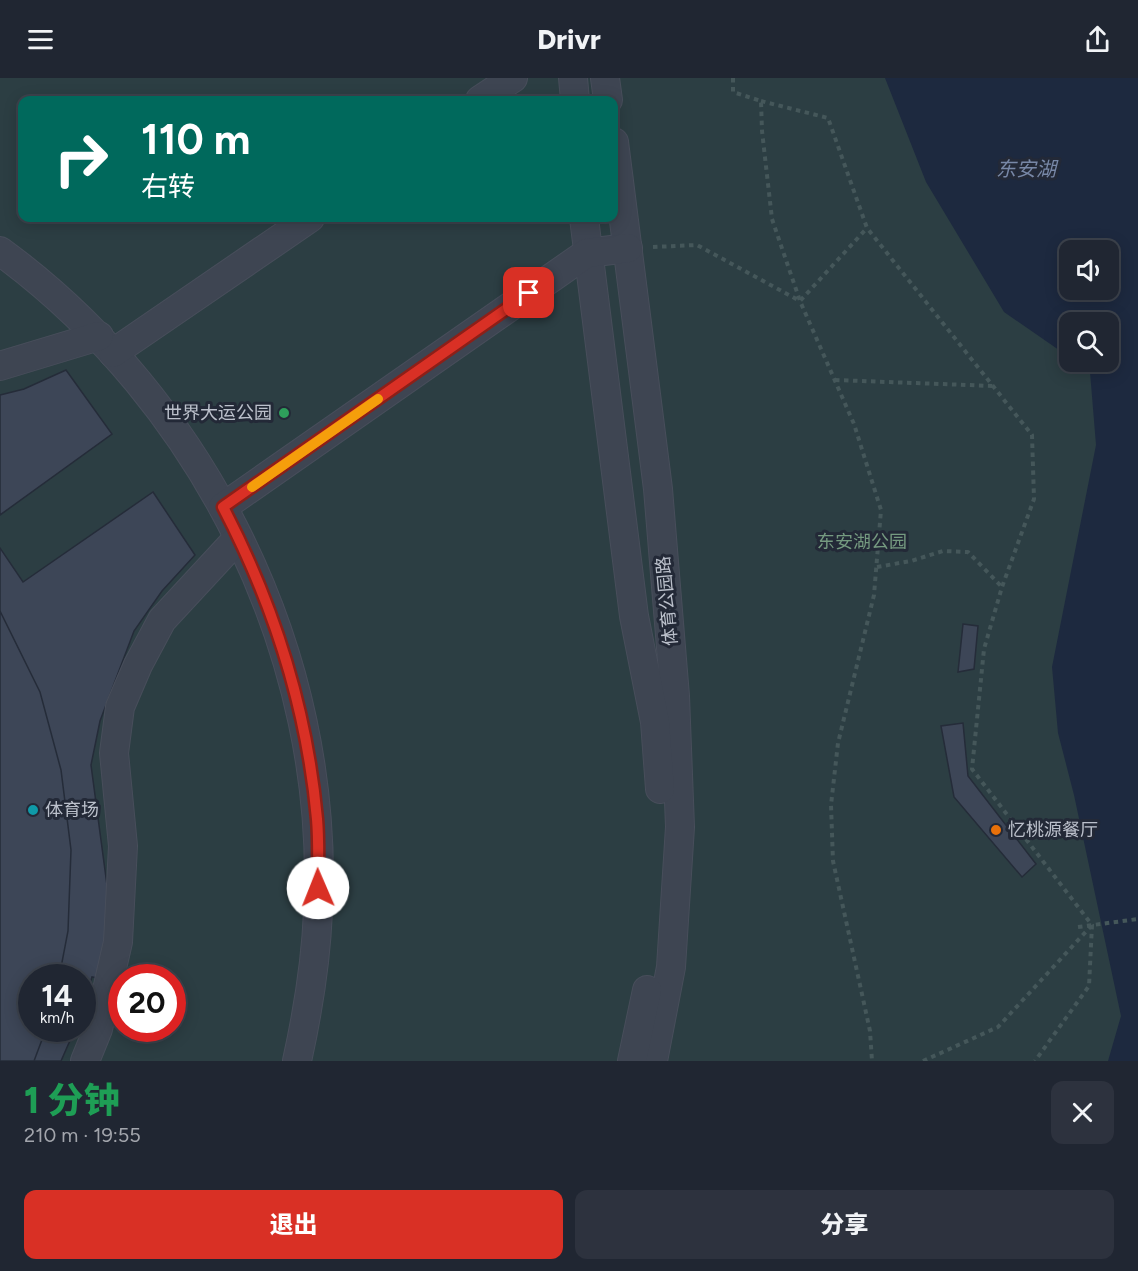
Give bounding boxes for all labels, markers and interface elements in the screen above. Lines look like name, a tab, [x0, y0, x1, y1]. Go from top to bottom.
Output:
icon: menu	[24, 23, 57, 56]
text: Drivr	[537, 23, 601, 56]
icon: share	[1081, 23, 1114, 56]
text: 110 m	[141, 114, 250, 165]
icon: right	[42, 120, 120, 198]
water label: 东安湖	[996, 157, 1059, 181]
text: 右转	[141, 170, 195, 203]
map controls	[1059, 240, 1119, 372]
button: sound	[1059, 240, 1119, 300]
pin	[503, 267, 554, 318]
icon: arrive	[512, 276, 545, 309]
button: search	[1059, 312, 1119, 372]
place label: 世界大运公园	[164, 402, 272, 424]
marker: 世界大运公园	[277, 406, 291, 420]
park label: 东安湖公园	[817, 531, 907, 553]
street label: 体育公园路	[652, 555, 682, 647]
place label: 体育场	[45, 799, 99, 821]
marker: 体育场	[26, 803, 40, 817]
place label: 忆桃源餐厅	[1008, 819, 1098, 841]
marker: 忆桃源餐厅	[989, 823, 1003, 837]
position arrow	[286, 856, 350, 920]
speed limit sign: 20	[108, 964, 186, 1042]
text: 14	[41, 977, 73, 1014]
text: km/h	[40, 1009, 74, 1027]
text: 1 分钟	[24, 1079, 120, 1122]
button: close	[1051, 1081, 1114, 1144]
text: 210 m · 19:55	[24, 1123, 141, 1147]
button: 退出	[24, 1190, 563, 1259]
button: 分享	[575, 1190, 1114, 1259]

